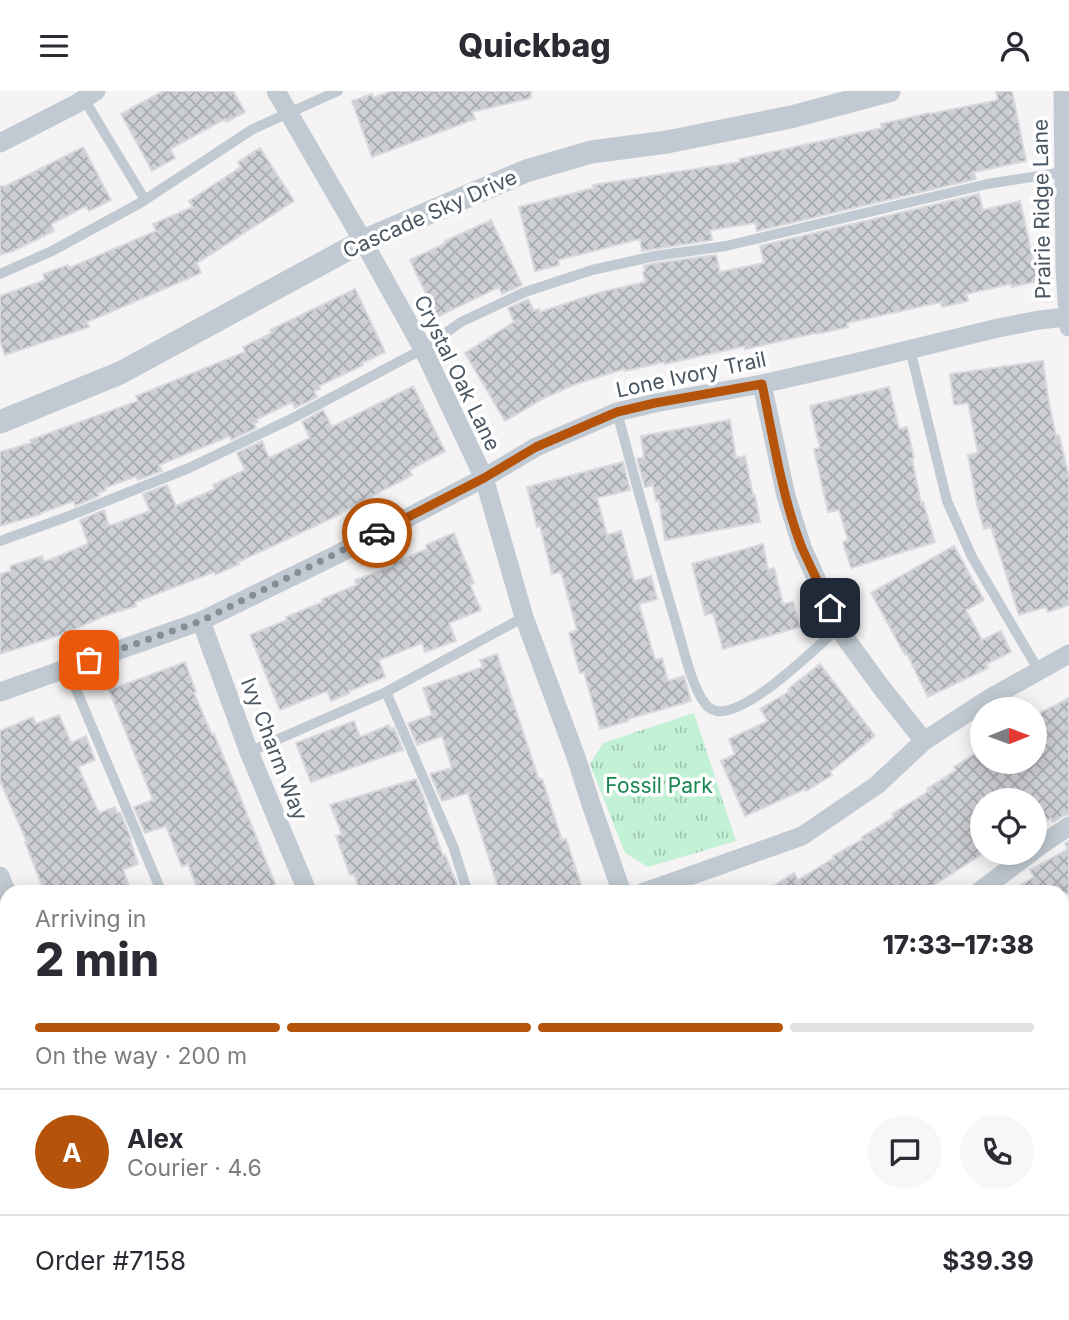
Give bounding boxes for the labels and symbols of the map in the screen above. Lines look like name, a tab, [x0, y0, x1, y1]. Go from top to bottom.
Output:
street label: Prairie Ridge Lane	[1027, 119, 1056, 299]
street label: Cascade Sky Drive	[339, 164, 521, 263]
street label: Crystal Oak Lane	[409, 291, 506, 455]
street label: Lone Ivory Trail	[613, 346, 768, 403]
courier	[342, 498, 412, 568]
pin	[800, 578, 860, 638]
pin	[59, 630, 119, 690]
street label: Ivy Charm Way	[236, 674, 313, 824]
north arrow	[970, 697, 1046, 773]
park label: Fossil Park	[605, 773, 713, 798]

